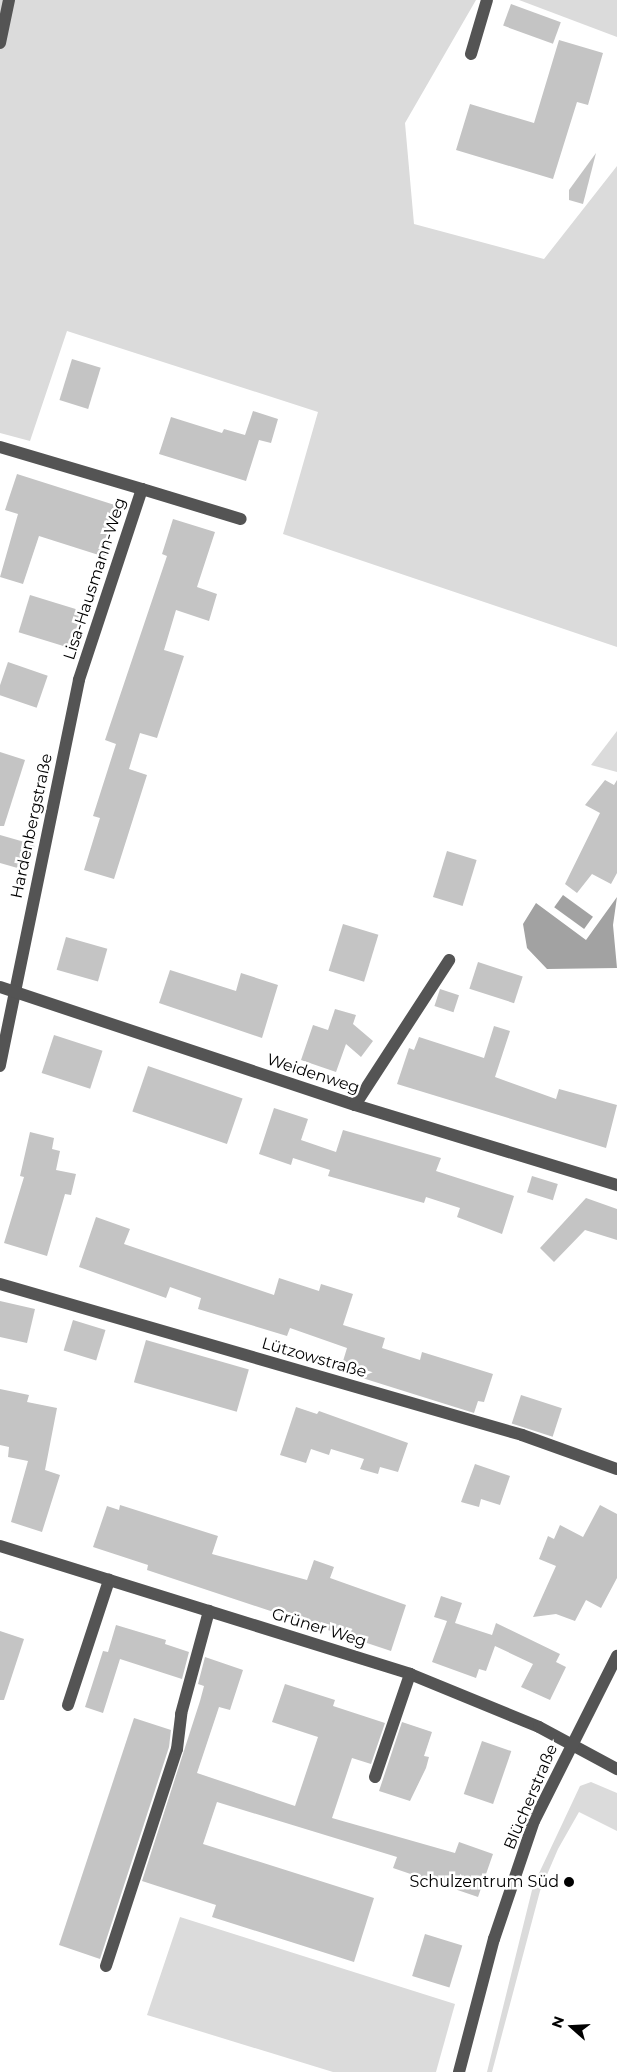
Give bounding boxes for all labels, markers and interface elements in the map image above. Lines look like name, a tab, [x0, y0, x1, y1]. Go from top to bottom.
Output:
street label: Lisa-Hausmann-Weg	[60, 495, 130, 663]
street label: Hardenbergstraße	[7, 752, 57, 900]
street label: Weidenweg	[264, 1050, 362, 1098]
street label: Lützowstraße	[259, 1334, 369, 1382]
street label: Grüner Weg	[269, 1604, 369, 1652]
street label: Blücherstraße	[500, 1741, 562, 1853]
place label: Schulzentrum Süd	[410, 1872, 559, 1892]
marker: Schulzentrum Süd	[563, 1876, 575, 1888]
north arrow	[547, 2002, 597, 2052]
text: N	[547, 2014, 568, 2030]

